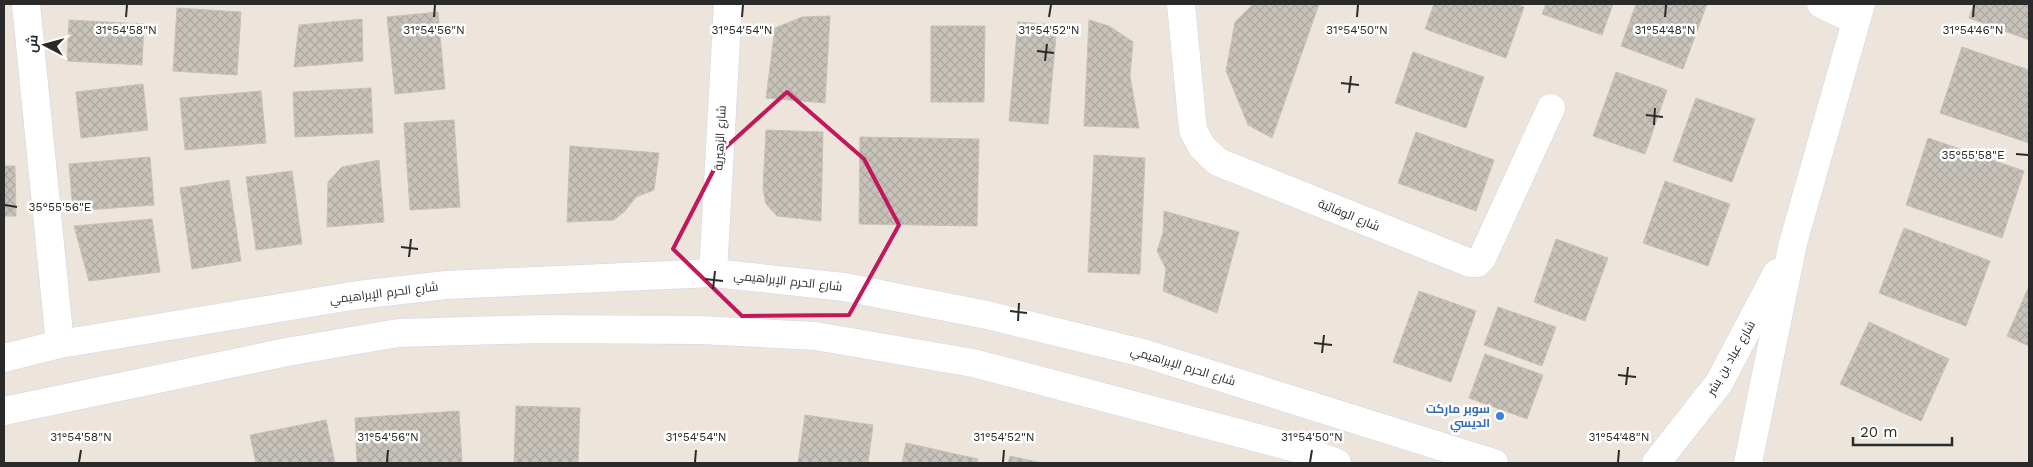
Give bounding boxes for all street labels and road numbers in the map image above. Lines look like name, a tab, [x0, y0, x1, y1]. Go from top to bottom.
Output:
street label: شارع الزهيرية	[711, 105, 730, 171]
street label: شارع الوفائية	[1316, 196, 1382, 235]
street label: شارع الحرم الإبراهيمي	[733, 268, 843, 297]
street label: شارع الحرم الإبراهيمي	[329, 279, 439, 310]
street label: شارع عباد بن بشر	[1703, 318, 1759, 399]
street label: شارع الحرم الإبراهيمي	[1128, 343, 1237, 392]

